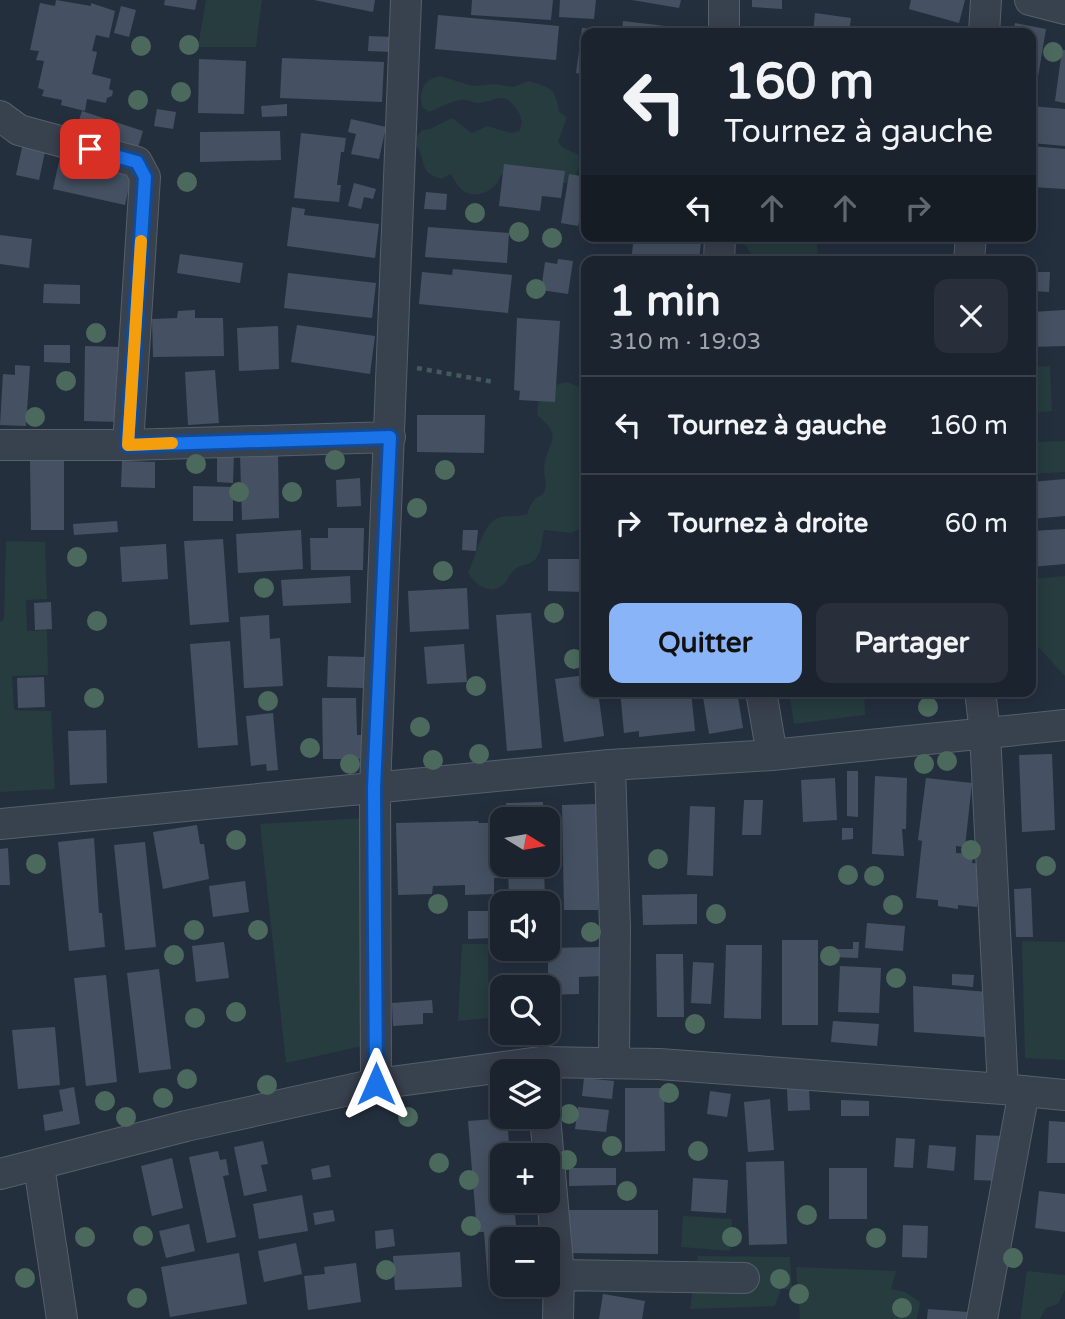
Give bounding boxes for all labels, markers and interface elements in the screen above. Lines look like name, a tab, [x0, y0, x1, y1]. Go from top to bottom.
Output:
text: 160 m	[724, 53, 874, 112]
icon: left	[609, 56, 700, 147]
text: Tournez à gauche	[724, 113, 993, 151]
pin	[60, 119, 120, 179]
icon: arrive	[71, 130, 109, 168]
icon: left	[680, 189, 718, 227]
icon: ahead	[753, 189, 791, 227]
icon: ahead	[826, 189, 864, 227]
icon: right	[899, 189, 937, 227]
text: 1 min	[609, 276, 721, 327]
button: close	[934, 279, 1008, 353]
text: 310 m · 19:03	[609, 328, 761, 356]
icon: left	[609, 406, 647, 444]
text: Tournez à gauche	[668, 410, 887, 441]
text: 160 m	[928, 410, 1008, 441]
icon: right	[609, 504, 647, 542]
text: Tournez à droite	[668, 508, 868, 539]
text: 60 m	[945, 508, 1008, 539]
button: Quitter	[609, 603, 802, 683]
button: Partager	[816, 603, 1008, 683]
north arrow	[490, 807, 560, 877]
map controls	[490, 807, 560, 1297]
button: sound	[490, 891, 560, 961]
button: search	[490, 975, 560, 1045]
position arrow	[339, 1047, 413, 1121]
button: layers	[490, 1059, 560, 1129]
button: +	[490, 1143, 560, 1213]
button: −	[490, 1227, 560, 1297]

